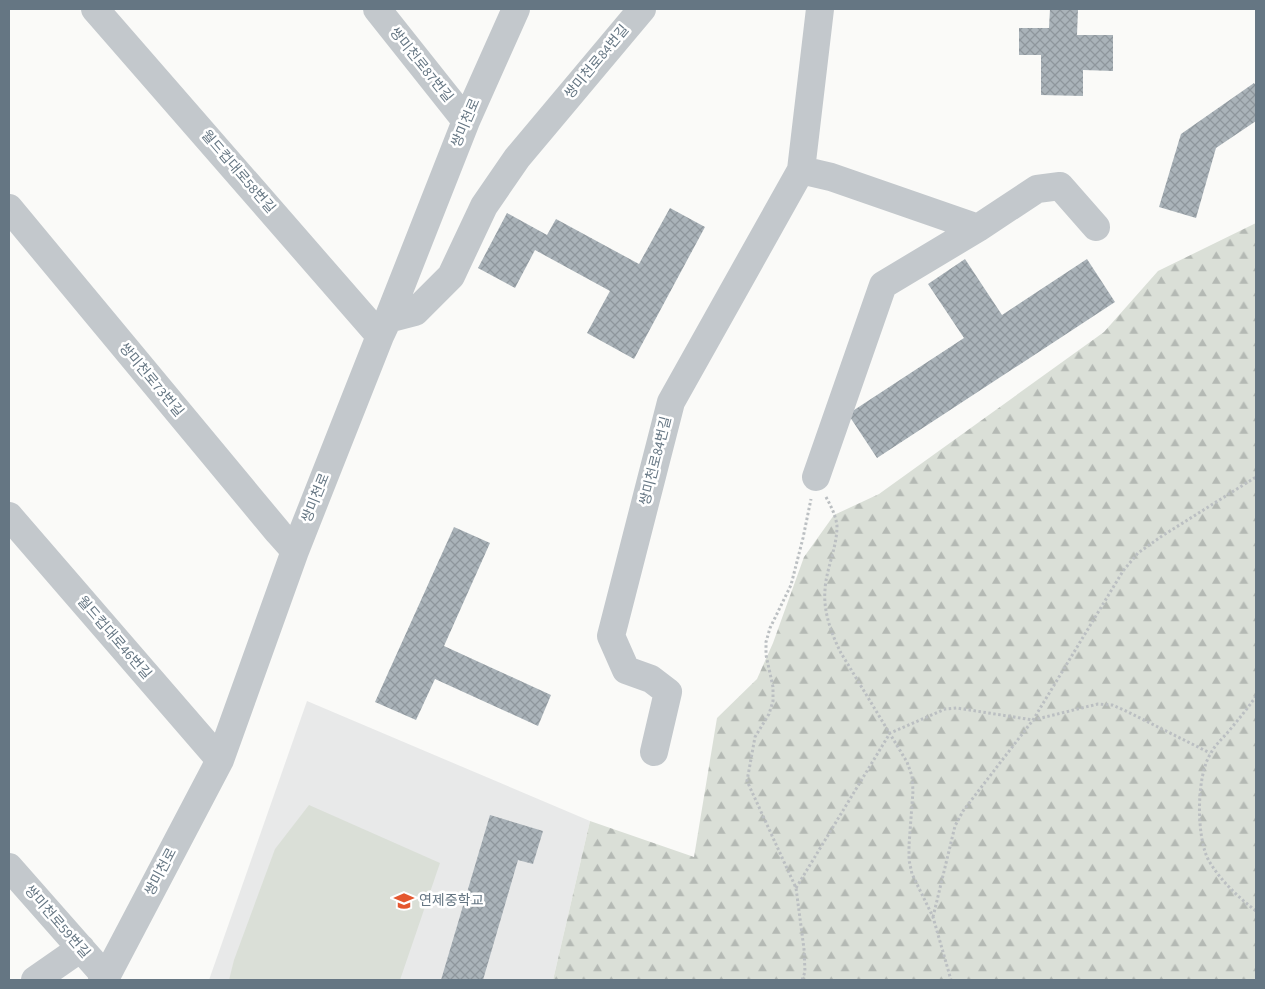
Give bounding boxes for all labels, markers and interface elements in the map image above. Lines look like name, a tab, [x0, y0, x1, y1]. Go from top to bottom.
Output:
street label: 쌍미천로84번길	[560, 21, 634, 103]
street label: 쌍미천로87번길	[385, 23, 457, 107]
street label: 쌍미천로	[447, 95, 485, 151]
street label: 월드컵대로58번길	[196, 126, 280, 218]
street label: 쌍미천로73번길	[114, 339, 188, 421]
street label: 쌍미천로84번길	[635, 414, 677, 508]
street label: 쌍미천로	[297, 470, 335, 526]
street label: 월드컵대로46번길	[72, 592, 156, 684]
street label: 쌍미천로	[140, 844, 182, 899]
street label: 쌍미천로59번길	[20, 881, 94, 963]
school or university icon: 연제중학교	[393, 890, 415, 912]
place label: 연제중학교	[419, 891, 484, 911]

